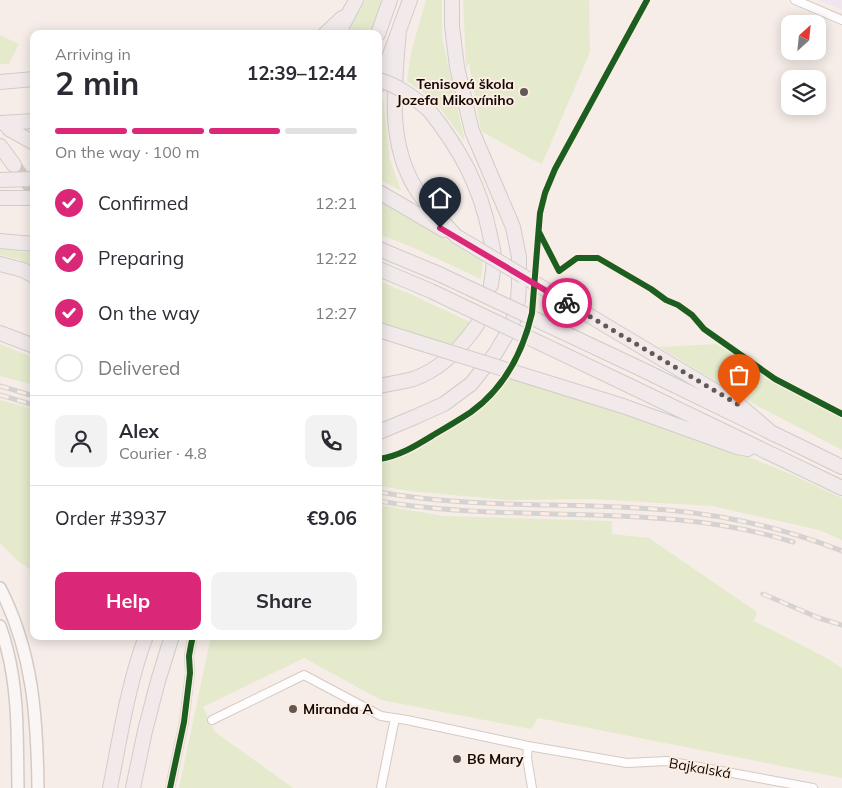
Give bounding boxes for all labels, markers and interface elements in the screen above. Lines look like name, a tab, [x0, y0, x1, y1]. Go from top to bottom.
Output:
north arrow	[781, 15, 826, 60]
map controls	[781, 15, 826, 115]
text: Arriving in	[55, 44, 131, 64]
text: 12:39–12:44	[247, 61, 357, 85]
text: 2 min	[55, 63, 139, 103]
button: layers	[781, 70, 826, 115]
place label: Tenisová škola Jozefa Mikovíniho	[397, 75, 514, 109]
marker: Tenisová škola Jozefa Mikovíniho	[518, 86, 530, 98]
text: On the way · 100 m	[55, 142, 200, 162]
pin	[419, 177, 461, 228]
icon: home	[426, 184, 454, 212]
icon: check	[55, 189, 83, 217]
text: Confirmed	[98, 191, 189, 215]
text: 12:21	[315, 193, 357, 213]
icon: check	[55, 244, 83, 272]
text: Preparing	[98, 246, 184, 270]
text: 12:22	[315, 248, 357, 268]
courier	[542, 278, 592, 328]
icon: bike	[553, 289, 581, 317]
icon: check	[55, 299, 83, 327]
text: On the way	[98, 301, 200, 325]
text: 12:27	[315, 303, 357, 323]
pin	[718, 354, 760, 405]
text: Delivered	[98, 356, 180, 380]
icon: bag	[725, 361, 753, 389]
button: person	[55, 415, 107, 467]
button: phone	[305, 415, 357, 467]
text: Alex	[119, 419, 159, 443]
text: Courier · 4.8	[119, 443, 207, 463]
text: Order #3937	[55, 506, 167, 530]
text: €9.06	[307, 506, 357, 530]
button: Help	[55, 572, 201, 630]
button: Share	[211, 572, 357, 630]
place label: Miranda A	[303, 700, 374, 718]
marker: Miranda A	[287, 703, 299, 715]
place label: B6 Mary	[467, 750, 524, 768]
marker: B6 Mary	[451, 753, 463, 765]
street label: Bajkalská	[668, 754, 732, 782]

